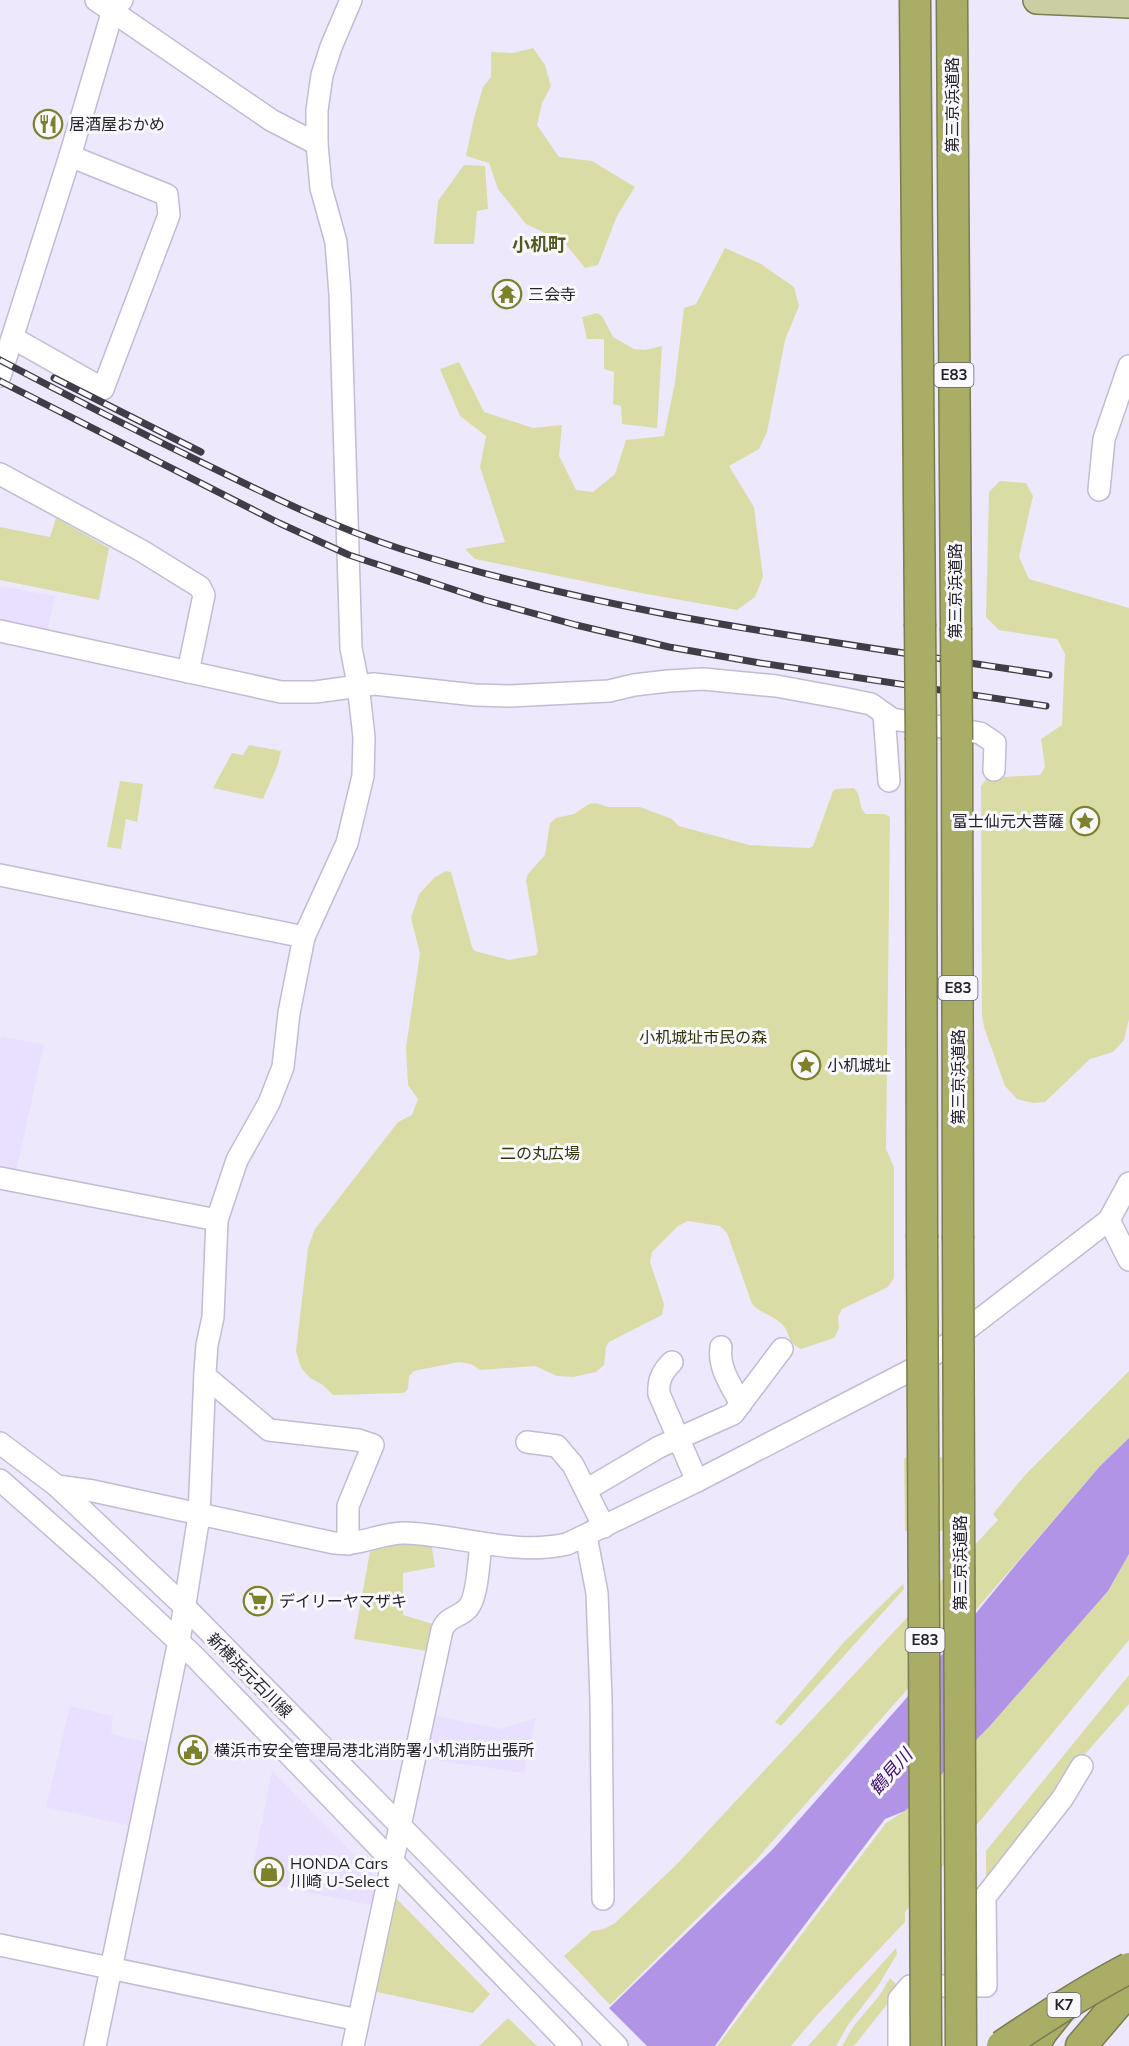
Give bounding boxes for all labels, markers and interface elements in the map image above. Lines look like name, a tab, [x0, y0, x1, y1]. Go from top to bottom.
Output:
street label: 第三京浜道路	[942, 57, 962, 153]
restaurant icon: 居酒屋おかめ	[32, 108, 64, 140]
place label: 居酒屋おかめ	[69, 114, 165, 134]
district label: 小机町	[512, 233, 566, 256]
temple icon: 三会寺	[491, 278, 523, 310]
place label: 三会寺	[528, 284, 576, 304]
road number: E83	[934, 363, 974, 387]
street label: 第三京浜道路	[945, 543, 965, 639]
place icon: 富士仙元大菩薩	[1069, 805, 1101, 837]
place label: 富士仙元大菩薩	[952, 811, 1064, 831]
road number: E83	[938, 976, 978, 1000]
park label: 小机城址市民の森	[639, 1027, 767, 1047]
street label: 第三京浜道路	[948, 1029, 968, 1125]
place icon: 小机城址	[790, 1049, 822, 1081]
place label: 小机城址	[827, 1055, 891, 1075]
park label: 二の丸広場	[500, 1143, 580, 1163]
street label: 第三京浜道路	[950, 1515, 970, 1611]
supermarket icon: デイリーヤマザキ	[242, 1585, 274, 1617]
place label: デイリーヤマザキ	[279, 1591, 407, 1611]
street label: 新横浜元石川線	[203, 1628, 297, 1722]
road number: E83	[906, 1628, 944, 1652]
public building icon: 横浜市安全管理局港北消防署小机消防出張所	[177, 1734, 209, 1766]
place label: 横浜市安全管理局港北消防署小机消防出張所	[214, 1740, 534, 1760]
water label: 鶴見川	[864, 1742, 918, 1800]
place label: HONDA Cars 川崎 U-Select	[290, 1853, 389, 1891]
shop icon: HONDA Cars 川崎 U-Select	[253, 1856, 285, 1888]
road number: K7	[1048, 1993, 1080, 2017]

